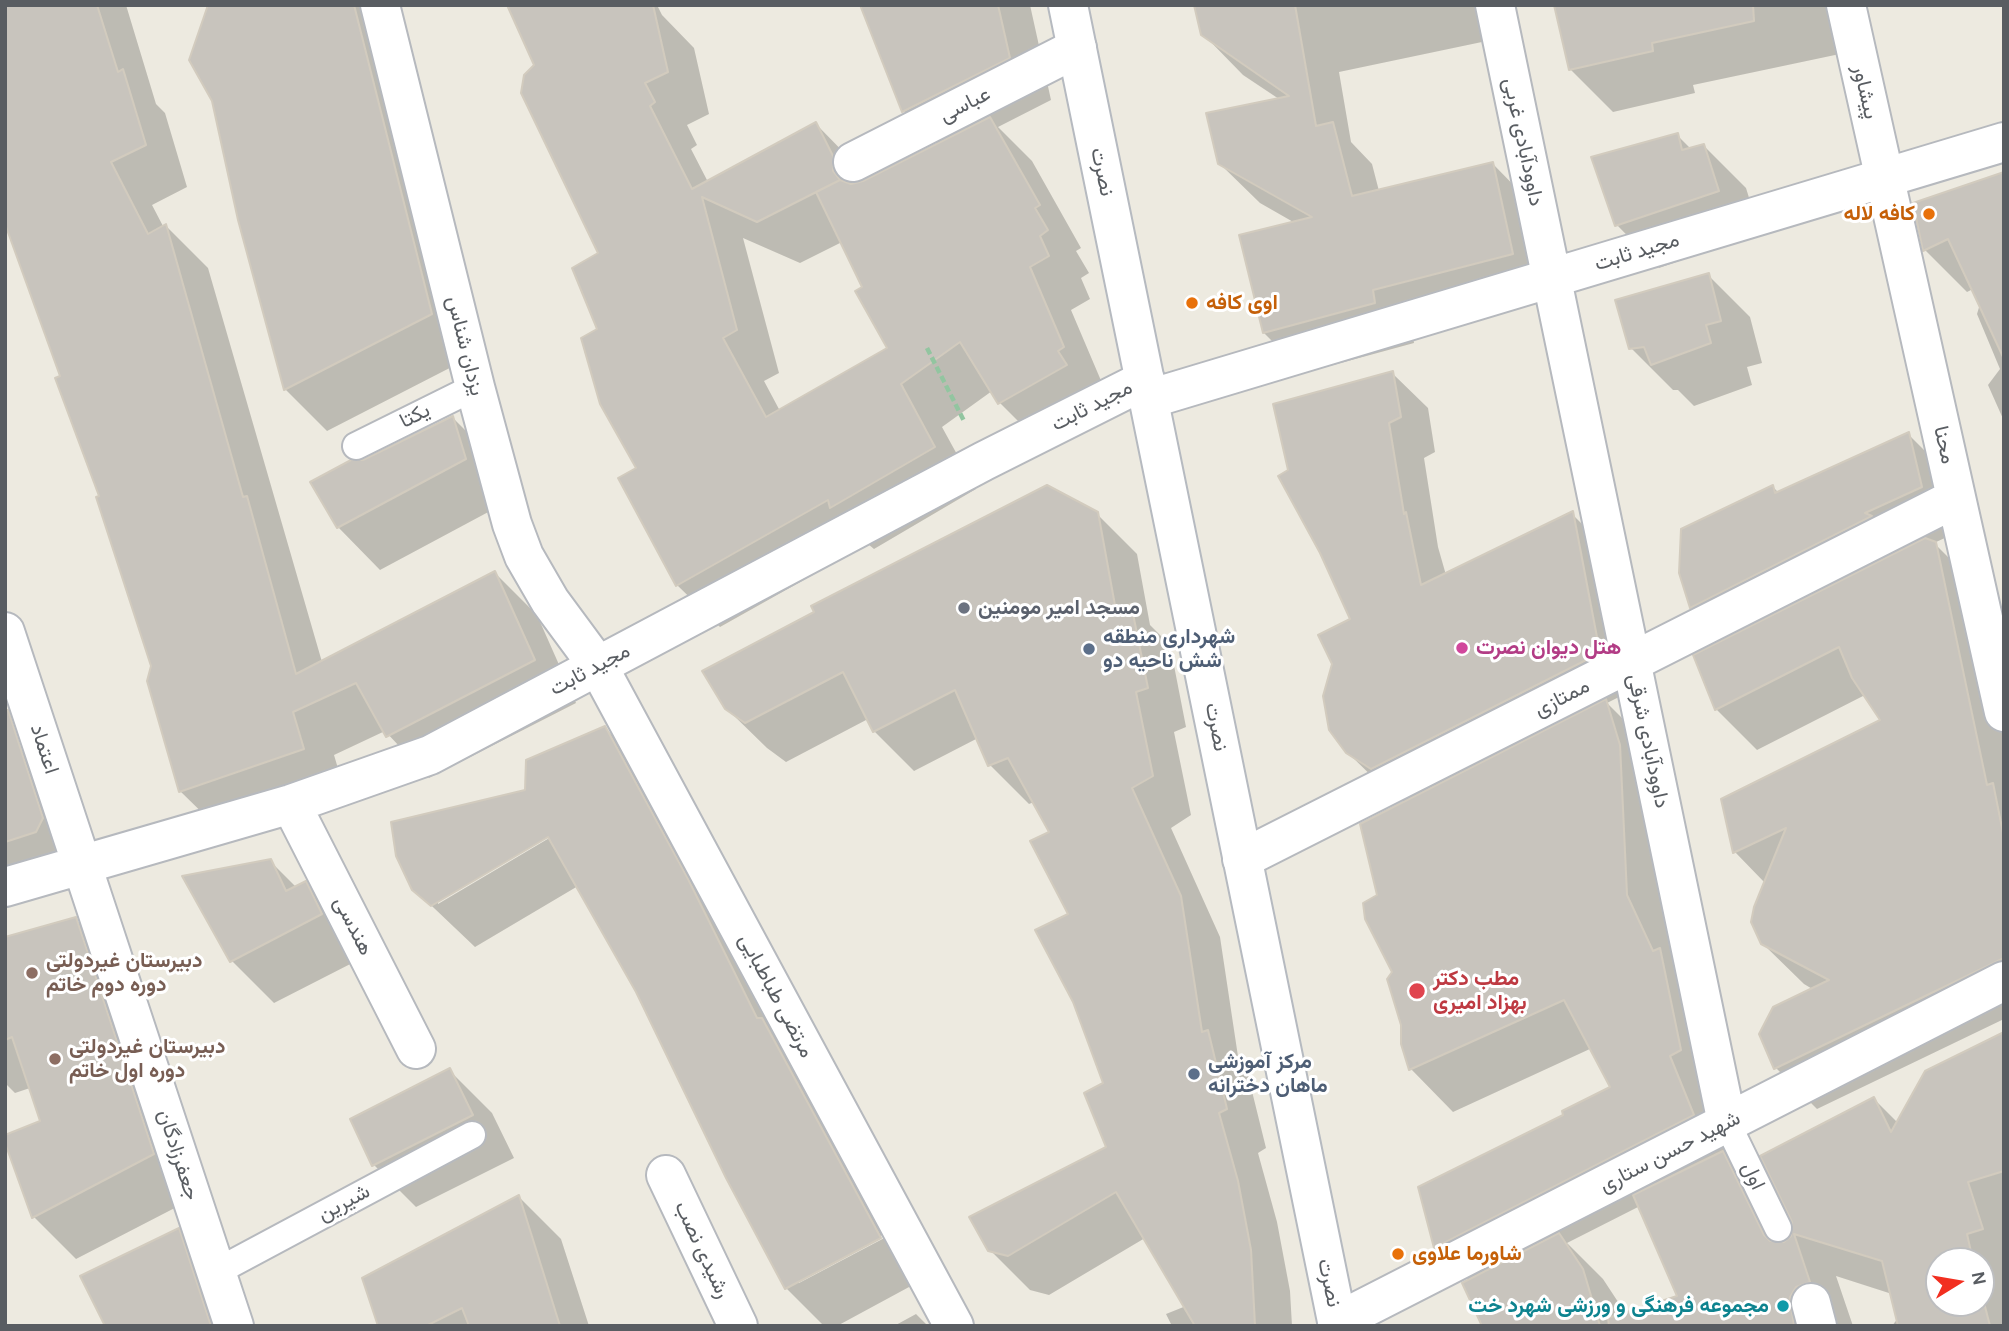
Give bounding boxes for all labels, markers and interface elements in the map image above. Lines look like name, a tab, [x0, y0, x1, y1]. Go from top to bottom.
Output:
street label: پیشاور	[1847, 63, 1883, 121]
street label: داوودآبادی غربی	[1497, 76, 1549, 208]
street label: عباسی	[935, 82, 995, 128]
street label: نصرت	[1085, 145, 1119, 199]
place label: کافه لاله	[1843, 201, 1915, 227]
marker: کافه لاله	[1921, 206, 1937, 222]
street label: مجید ثابت	[1592, 227, 1682, 277]
place label: اوی کافه	[1206, 290, 1278, 316]
street label: یزدان شناس	[440, 294, 490, 398]
marker: اوی کافه	[1184, 295, 1200, 311]
street label: مجید ثابت	[1047, 375, 1137, 437]
street label: یکتا	[396, 398, 434, 434]
street label: محنا	[1927, 424, 1961, 466]
place label: مسجد امیر مومنین	[978, 595, 1140, 621]
marker: مسجد امیر مومنین	[956, 600, 972, 616]
place label: شهرداری منطقه شش ناحیه دو	[1103, 624, 1235, 674]
place label: هتل دیوان نصرت	[1476, 635, 1621, 661]
street label: مجید ثابت	[545, 638, 635, 702]
marker: هتل دیوان نصرت	[1454, 640, 1470, 656]
marker: شهرداری منطقه شش ناحیه دو	[1081, 641, 1097, 657]
street label: داوودآبادی شرقی	[1621, 672, 1675, 810]
street label: ممتازی	[1530, 673, 1594, 723]
street label: نصرت	[1199, 701, 1233, 753]
street label: اعتماد	[24, 721, 64, 777]
street label: هندسی	[327, 892, 379, 960]
street label: مرتضی طباطبایی	[733, 930, 819, 1062]
place label: دبیرستان غیردولتی دوره دوم خاتم	[46, 948, 202, 998]
marker: دبیرستان غیردولتی دوره دوم خاتم	[24, 965, 40, 981]
place label: مطب دکتر بهزاد امیری	[1433, 966, 1527, 1016]
marker: مطب دکتر بهزاد امیری	[1407, 981, 1427, 1001]
place label: دبیرستان غیردولتی دوره اول خاتم	[69, 1034, 225, 1084]
place label: مرکز آموزشی ماهان دخترانه	[1208, 1049, 1328, 1099]
marker: دبیرستان غیردولتی دوره اول خاتم	[47, 1051, 63, 1067]
marker: مرکز آموزشی ماهان دخترانه	[1186, 1066, 1202, 1082]
street label: شهید حسن ستاری	[1595, 1106, 1745, 1198]
street label: جعفرزادگان	[152, 1107, 204, 1203]
street label: اول	[1736, 1158, 1770, 1194]
street label: شیرین	[314, 1179, 374, 1227]
street label: رشیدی نصب	[669, 1197, 735, 1303]
place label: شاورما علاوی	[1412, 1241, 1522, 1267]
marker: شاورما علاوی	[1390, 1246, 1406, 1262]
north arrow	[1925, 1247, 1995, 1317]
street label: نصرت	[1312, 1256, 1346, 1310]
text: N	[1967, 1270, 1991, 1287]
place label: مجموعه فرهنگی و ورزشی شهرد خت	[1468, 1293, 1769, 1319]
marker: مجموعه فرهنگی و ورزشی شهرد خت	[1775, 1298, 1791, 1314]

